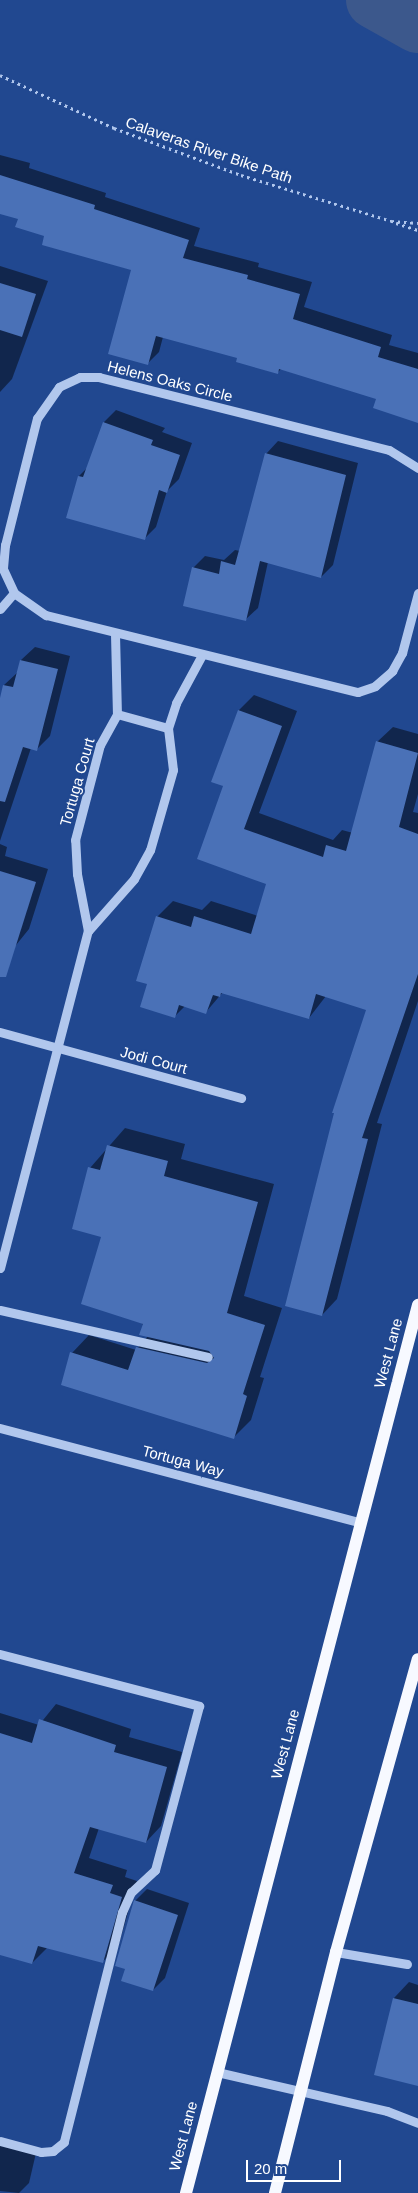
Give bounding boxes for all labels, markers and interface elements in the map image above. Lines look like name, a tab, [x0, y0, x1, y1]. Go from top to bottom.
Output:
street label: Calaveras River Bike Path	[123, 113, 295, 187]
street label: Helens Oaks Circle	[106, 357, 234, 405]
street label: Tortuga Court	[56, 736, 98, 828]
street label: Jodi Court	[119, 1042, 189, 1078]
street label: West Lane	[370, 1316, 406, 1390]
street label: Tortuga Way	[140, 1441, 226, 1481]
street label: West Lane	[267, 1707, 303, 1781]
street label: West Lane	[165, 2099, 201, 2173]
scale bar	[248, 2150, 343, 2182]
text: 20 m	[254, 2160, 287, 2177]

